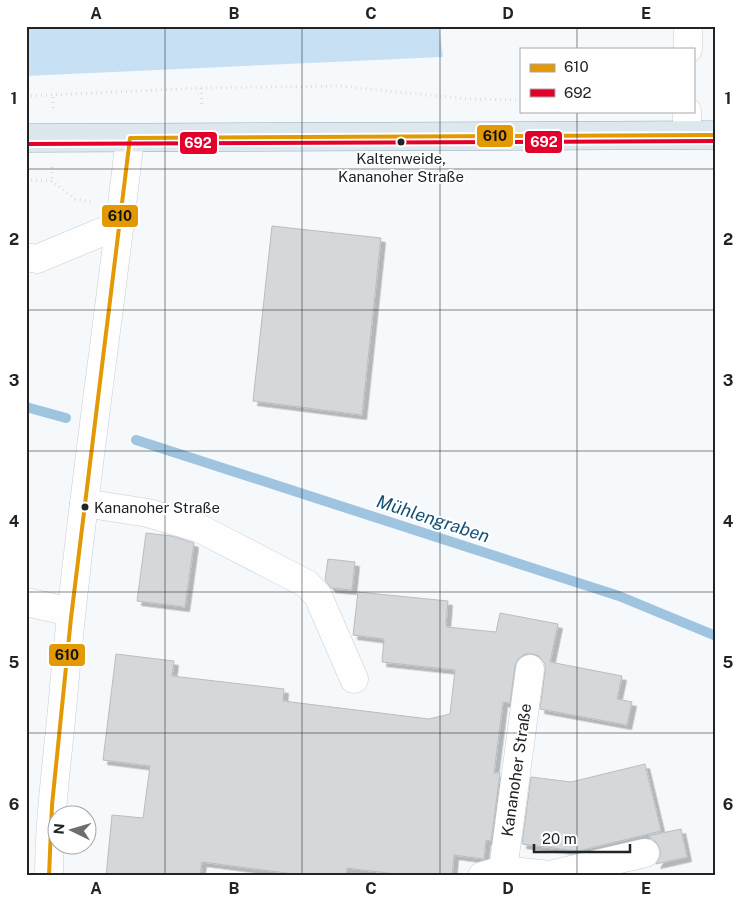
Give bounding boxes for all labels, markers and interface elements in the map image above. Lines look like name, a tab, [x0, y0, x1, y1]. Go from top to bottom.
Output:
text: A	[90, 4, 102, 23]
text: B	[229, 4, 240, 23]
text: C	[365, 4, 377, 23]
text: D	[502, 4, 514, 23]
text: E	[641, 4, 651, 23]
legend	[520, 48, 694, 112]
text: 610	[564, 58, 589, 75]
text: 692	[564, 84, 592, 101]
text: 1	[11, 89, 17, 108]
text: 1	[725, 89, 731, 108]
line badge: 610	[476, 124, 514, 148]
text: 610	[483, 128, 507, 144]
line badge: 692	[524, 130, 563, 154]
line badge: 692	[179, 131, 218, 155]
text: 692	[530, 134, 558, 150]
text: 692	[184, 135, 212, 151]
marker: Kaltenweide, Kananoher Straße	[396, 137, 406, 147]
place label: Kaltenweide, Kananoher Straße	[338, 150, 464, 185]
line badge: 610	[101, 204, 139, 228]
text: 610	[108, 208, 132, 224]
text: 2	[9, 230, 19, 249]
text: 2	[723, 230, 733, 249]
text: 3	[9, 371, 19, 390]
text: 3	[723, 371, 733, 390]
water label: Mühlengraben	[374, 490, 492, 547]
place label: Kananoher Straße	[94, 499, 220, 516]
marker: Kananoher Straße	[80, 502, 90, 512]
text: 4	[9, 512, 20, 531]
text: 4	[723, 512, 734, 531]
line badge: 610	[48, 643, 86, 667]
text: 610	[55, 647, 79, 663]
text: 5	[9, 653, 20, 672]
text: 5	[723, 653, 734, 672]
street label: Kananoher Straße	[498, 702, 535, 838]
text: 6	[9, 795, 19, 814]
text: 6	[723, 795, 733, 814]
north arrow	[48, 804, 98, 854]
scale bar	[534, 822, 631, 854]
text: N	[51, 823, 67, 835]
text: 20 m	[542, 830, 577, 847]
text: A	[90, 879, 102, 898]
text: B	[229, 879, 240, 898]
text: C	[365, 879, 377, 898]
text: D	[502, 879, 514, 898]
text: E	[641, 879, 651, 898]

